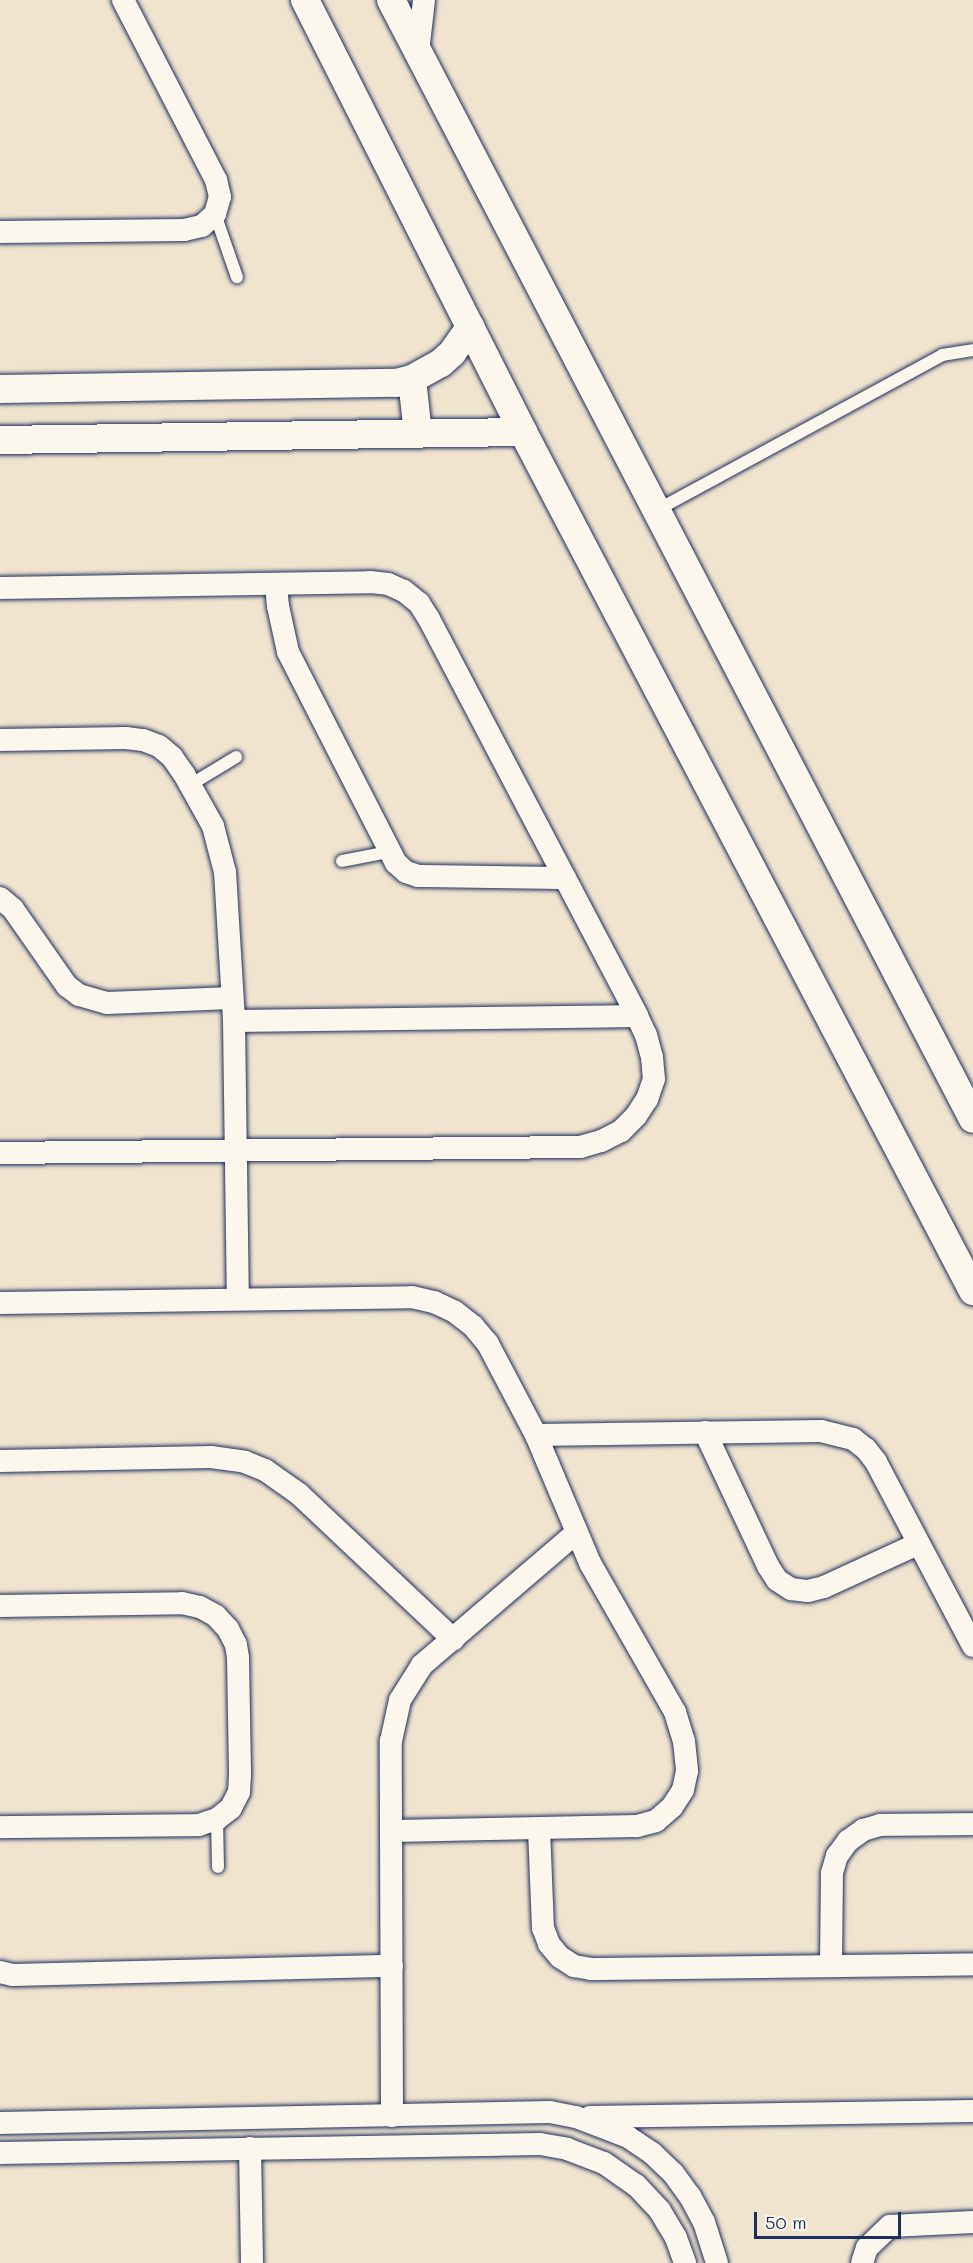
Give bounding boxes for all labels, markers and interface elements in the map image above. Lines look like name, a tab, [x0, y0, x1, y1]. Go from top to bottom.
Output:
scale bar	[757, 2200, 904, 2238]
text: 50 m	[765, 2210, 807, 2234]

